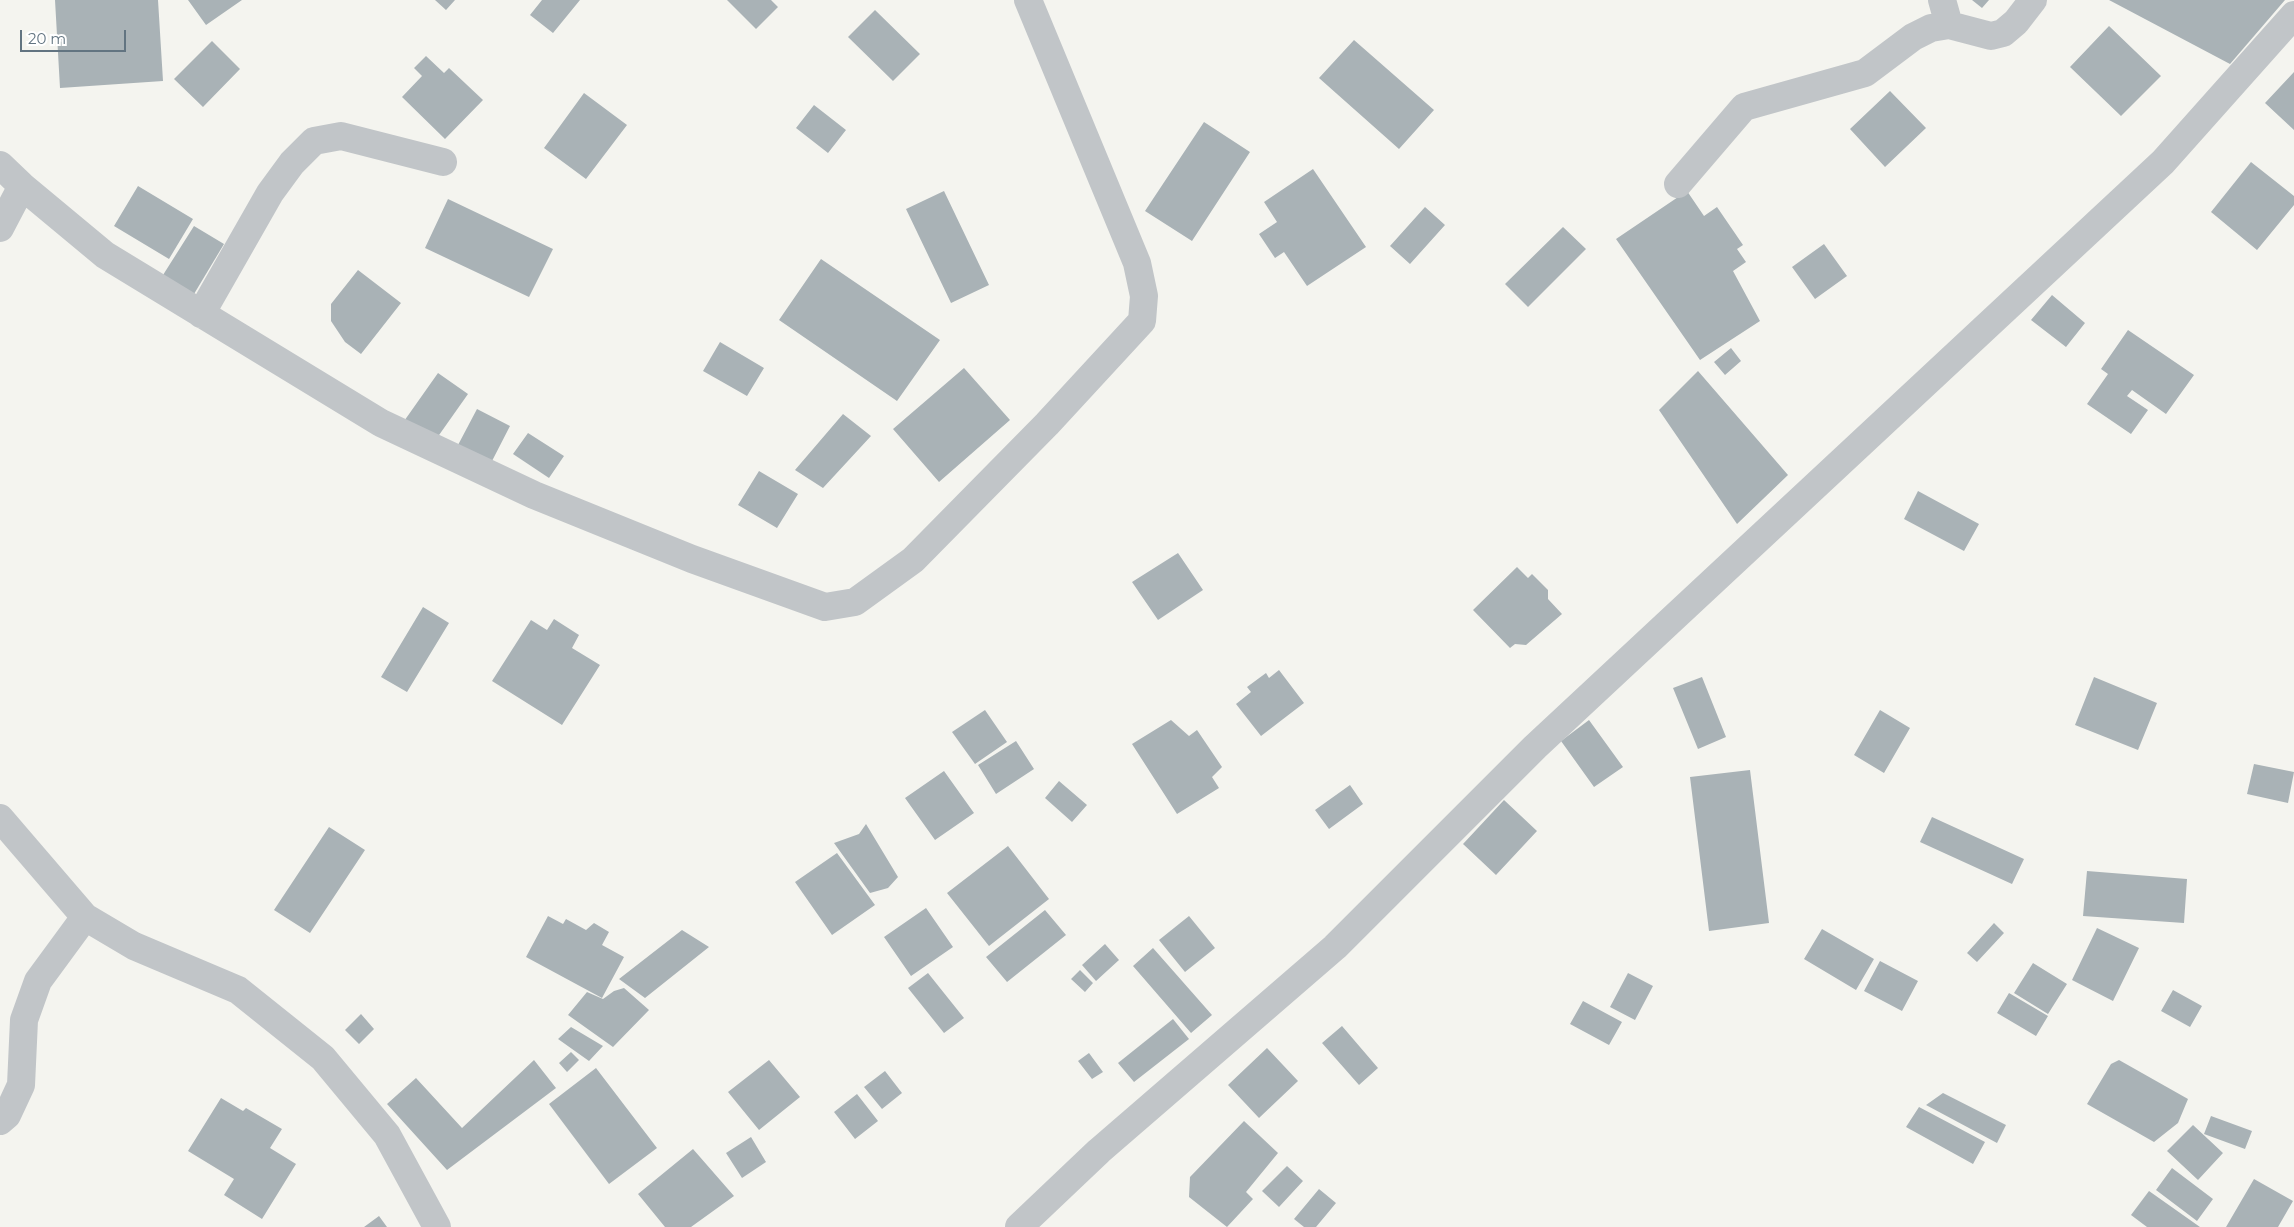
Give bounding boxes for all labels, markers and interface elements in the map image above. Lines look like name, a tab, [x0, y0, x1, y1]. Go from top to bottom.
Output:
scale bar	[22, 20, 129, 52]
text: 20 m	[28, 29, 66, 48]

